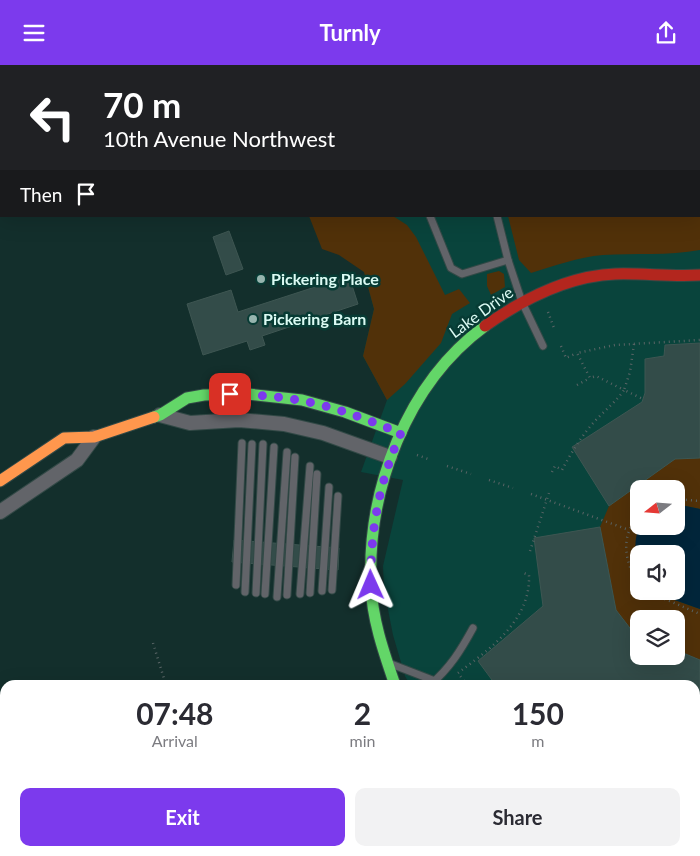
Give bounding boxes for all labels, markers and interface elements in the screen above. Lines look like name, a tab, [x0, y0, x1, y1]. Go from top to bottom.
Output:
icon: menu	[20, 19, 48, 47]
text: Turnly	[319, 19, 381, 46]
icon: share	[652, 19, 680, 47]
text: 70 m	[103, 83, 181, 125]
icon: left	[20, 85, 85, 150]
text: 10th Avenue Northwest	[103, 125, 335, 152]
icon: arrive	[72, 180, 100, 208]
text: Then	[20, 183, 62, 206]
place label: Pickering Place	[271, 269, 379, 288]
marker: Pickering Place	[255, 273, 267, 285]
street label: Lake Drive	[445, 282, 516, 341]
place label: Pickering Barn	[263, 309, 366, 328]
marker: Pickering Barn	[247, 313, 259, 325]
pin	[209, 373, 251, 415]
icon: arrive	[216, 380, 244, 408]
north arrow	[630, 480, 685, 535]
map controls	[630, 480, 685, 665]
button: sound	[630, 545, 685, 600]
position arrow	[344, 558, 396, 610]
button: layers	[630, 610, 685, 665]
text: 07:48	[136, 695, 213, 731]
text: 2	[354, 695, 371, 731]
text: 150	[512, 695, 564, 731]
text: Arrival	[152, 731, 198, 750]
text: min	[350, 731, 376, 750]
text: m	[531, 731, 544, 750]
button: Exit	[20, 788, 345, 846]
button: Share	[355, 788, 680, 846]

